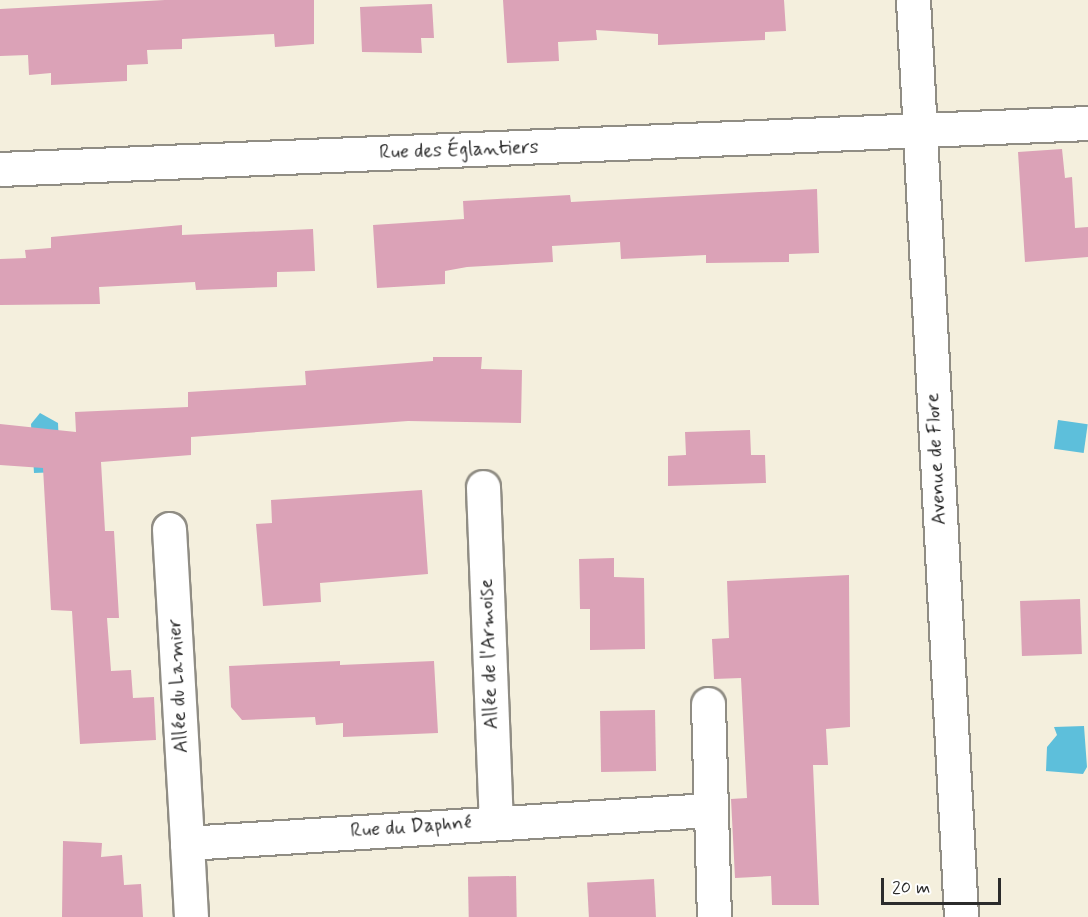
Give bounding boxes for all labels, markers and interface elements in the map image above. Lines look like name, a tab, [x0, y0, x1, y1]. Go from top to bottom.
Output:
street label: Rue des Églantiers	[379, 135, 539, 165]
street label: Avenue de Flore	[920, 391, 952, 527]
street label: Allée de l'Armoise	[474, 578, 504, 730]
street label: Allée du Lamier	[162, 618, 194, 754]
street label: Rue du Daphné	[351, 811, 471, 843]
scale bar	[884, 866, 1004, 904]
text: 20 m	[892, 876, 930, 900]

